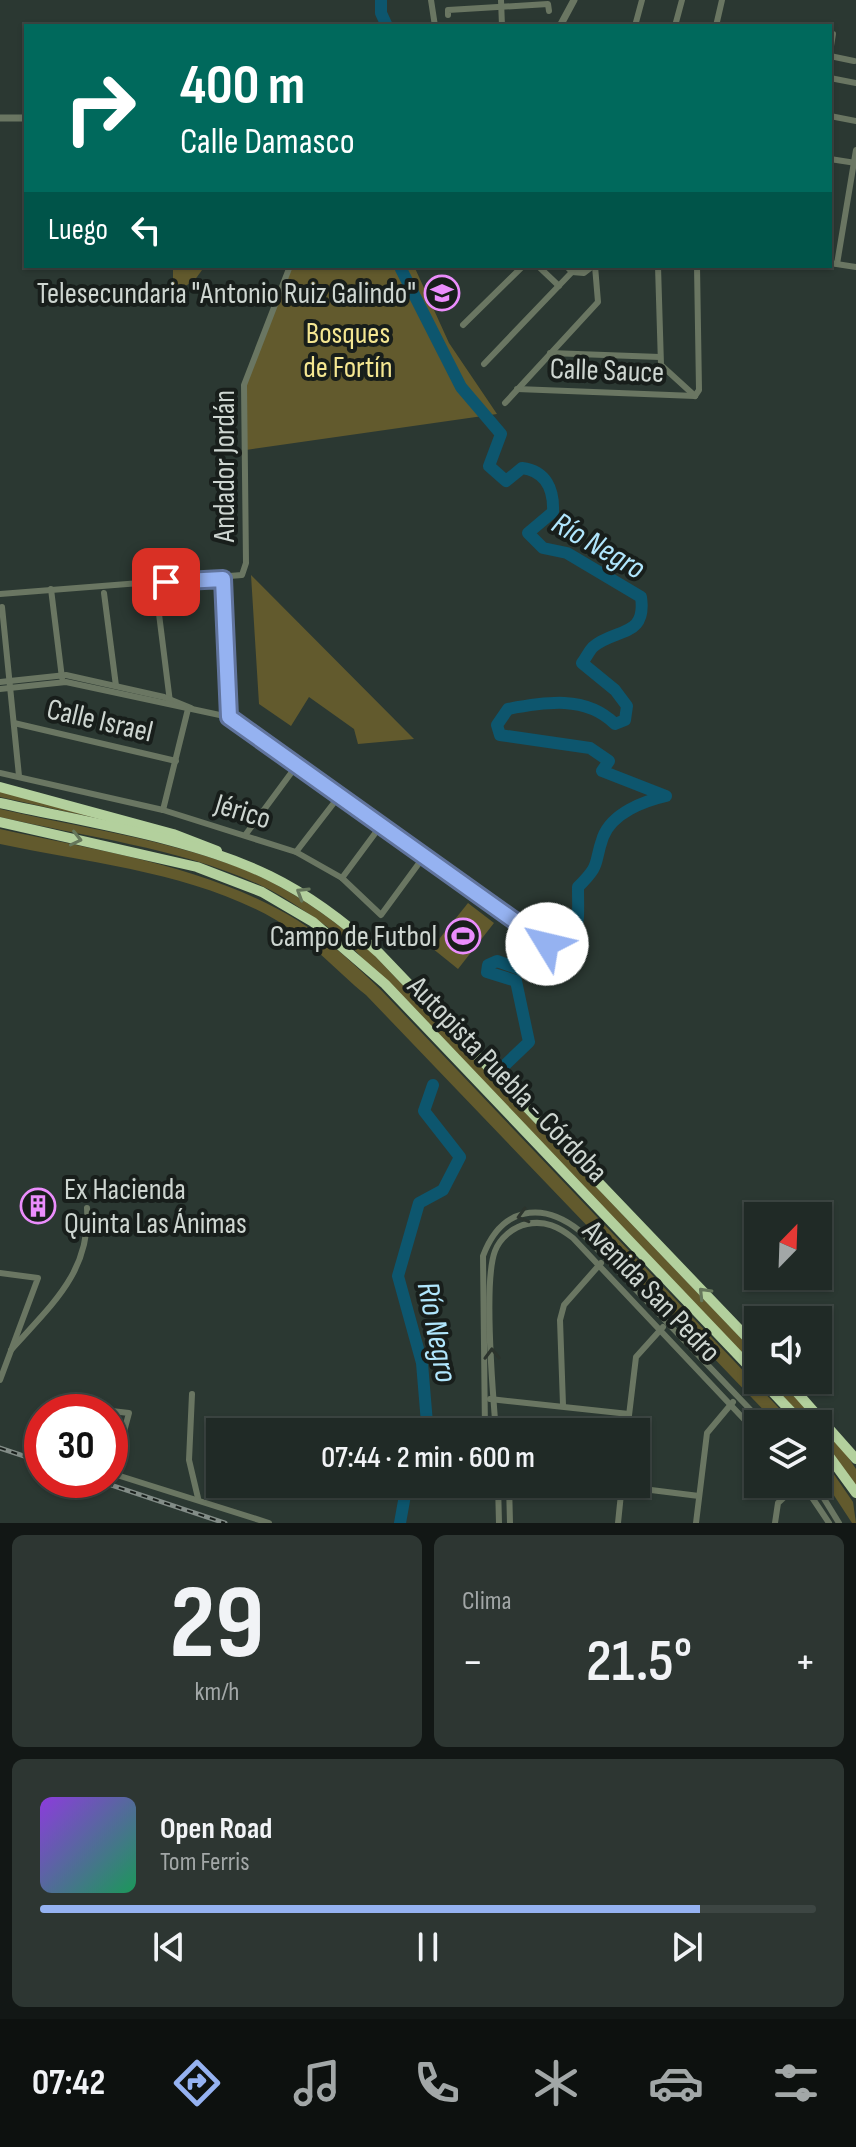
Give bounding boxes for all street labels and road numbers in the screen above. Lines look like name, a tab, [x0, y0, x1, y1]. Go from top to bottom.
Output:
street label: Calle Sauce	[549, 351, 665, 391]
street label: Andador Jordán	[207, 390, 243, 543]
street label: Calle Israel	[43, 691, 156, 751]
street label: Jérico	[209, 786, 275, 837]
street label: Autopista Puebla - Córdoba	[399, 969, 615, 1190]
street label: Avenida San Pedro	[574, 1213, 728, 1370]

